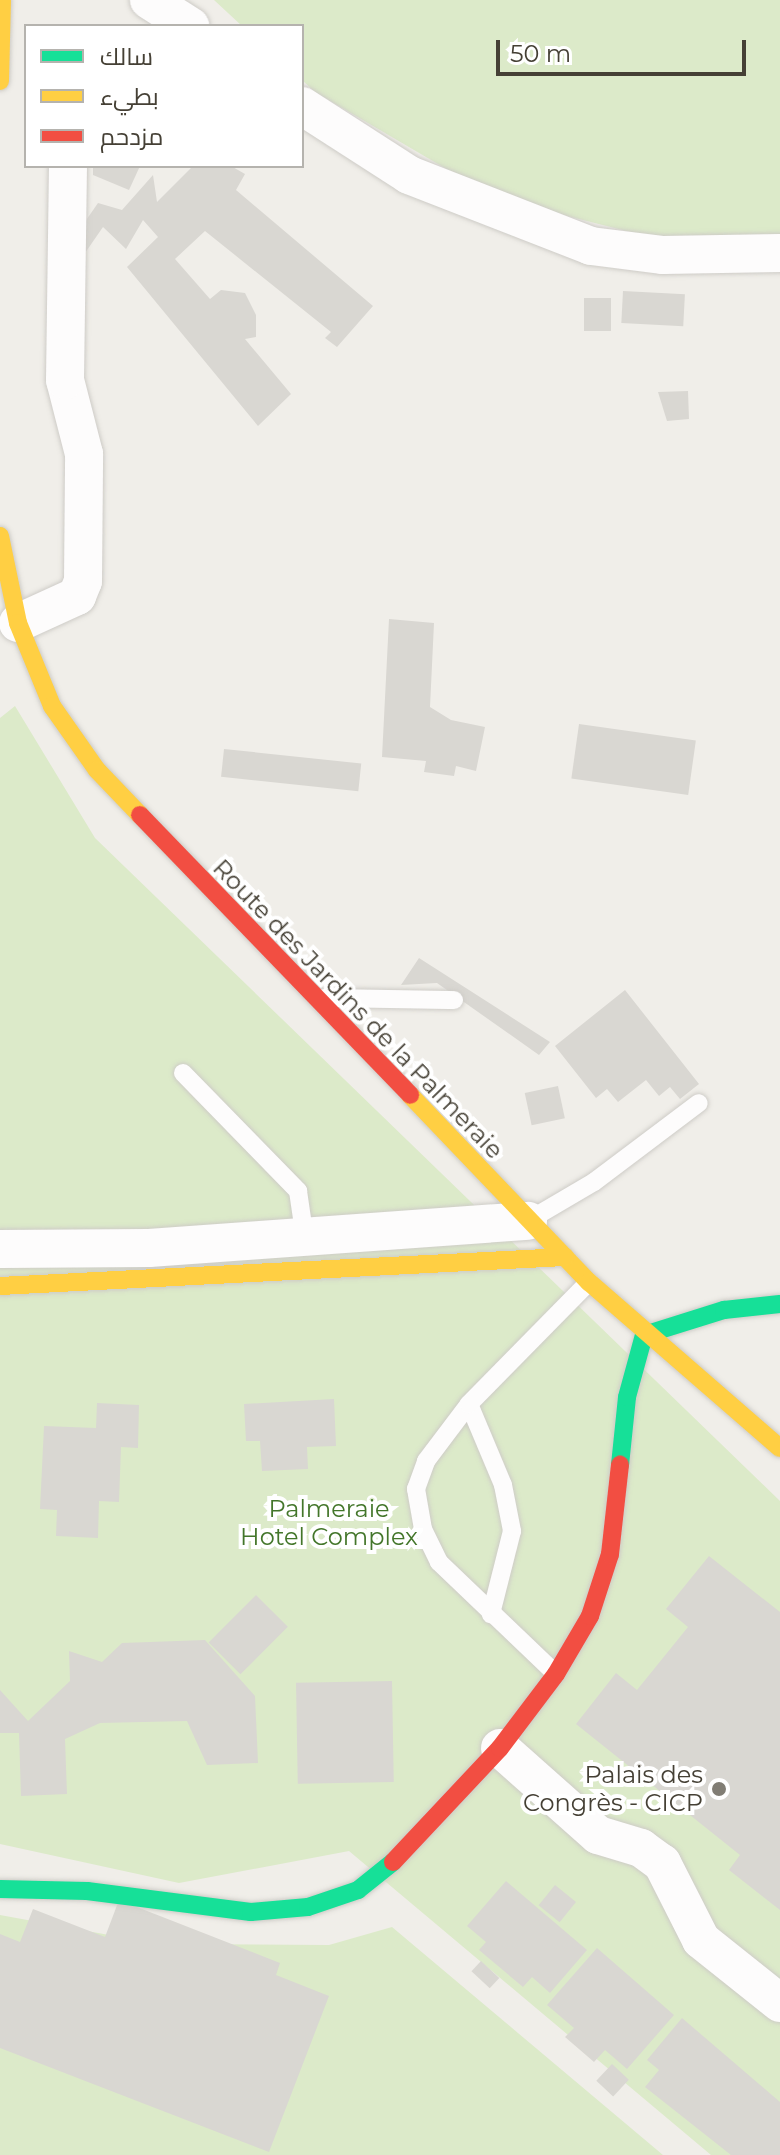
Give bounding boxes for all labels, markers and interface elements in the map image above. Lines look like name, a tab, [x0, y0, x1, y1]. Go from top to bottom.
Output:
legend	[24, 24, 304, 168]
scale bar	[500, 24, 750, 74]
text: 50 m	[510, 39, 571, 68]
text: سالك	[100, 42, 153, 71]
text: بطيء	[100, 82, 159, 111]
text: مزدحم	[100, 122, 163, 151]
street label: Route des Jardins de la Palmeraie	[207, 853, 509, 1165]
park label: Palmeraie Hotel Complex	[240, 1495, 418, 1551]
place label: Palais des Congrès - CICP	[523, 1761, 703, 1817]
marker: Palais des Congrès - CICP	[710, 1780, 728, 1798]

